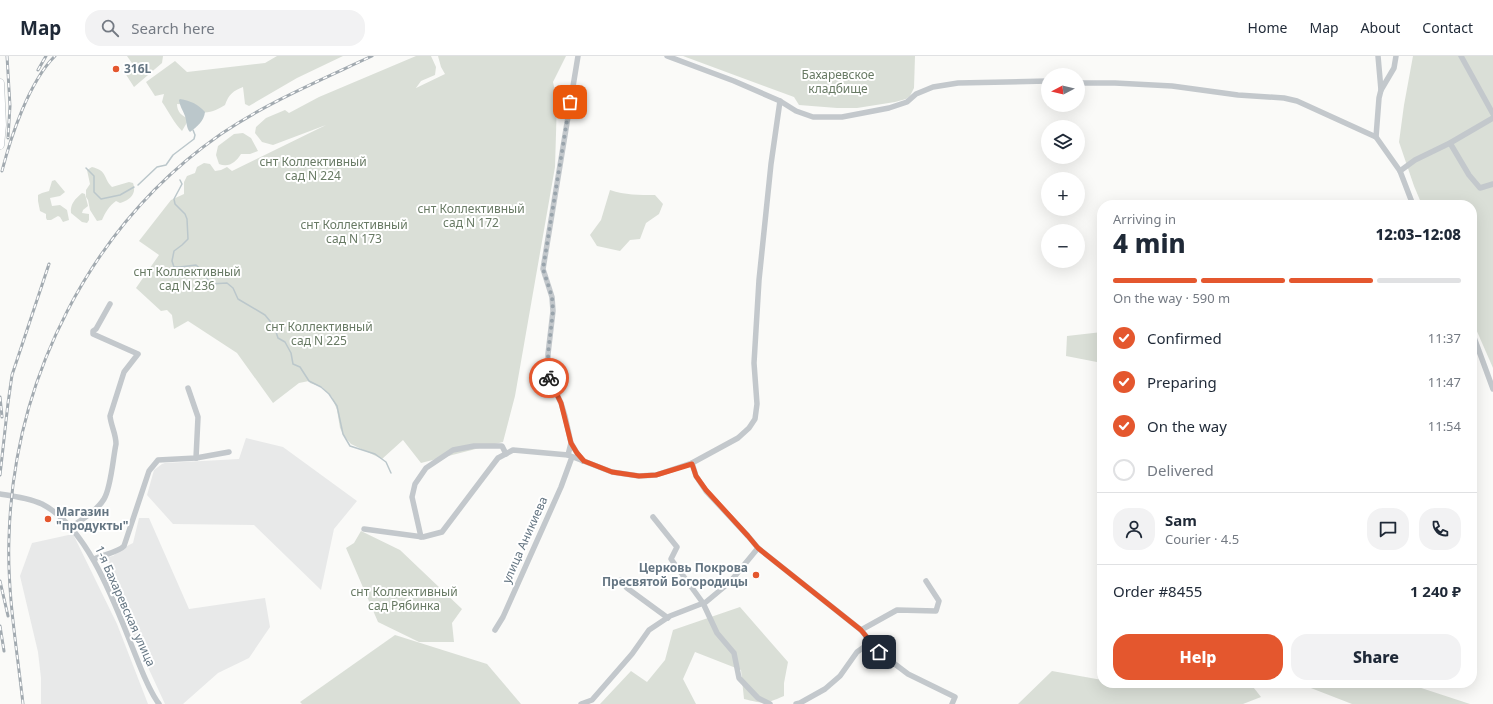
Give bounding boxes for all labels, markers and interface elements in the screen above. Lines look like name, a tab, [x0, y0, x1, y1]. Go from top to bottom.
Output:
search box	[85, 10, 365, 46]
text: Map	[20, 15, 61, 41]
icon: search	[99, 17, 121, 39]
text: Search here	[131, 18, 215, 38]
text: Home	[1248, 18, 1287, 37]
text: Map	[1309, 18, 1339, 37]
text: About	[1361, 18, 1400, 37]
text: Contact	[1422, 18, 1473, 37]
place label: 316L	[124, 60, 152, 77]
marker: 316L	[111, 64, 121, 74]
park label: Бахаревское кладбище	[802, 66, 875, 97]
north arrow	[1041, 68, 1085, 112]
map controls	[1041, 68, 1085, 268]
pin	[553, 85, 587, 119]
icon: bag	[559, 91, 581, 113]
button: layers	[1041, 120, 1085, 164]
park label: снт Коллективный сад N 224	[259, 153, 367, 184]
button: +	[1041, 172, 1085, 216]
park label: снт Коллективный сад N 172	[417, 200, 525, 231]
text: Arriving in	[1113, 210, 1176, 228]
park label: снт Коллективный сад N 173	[300, 216, 408, 247]
button: −	[1041, 224, 1085, 268]
text: 12:03–12:08	[1376, 224, 1461, 244]
text: 4 min	[1113, 225, 1186, 261]
park label: снт Коллективный сад N 236	[133, 263, 241, 294]
text: On the way · 590 m	[1113, 289, 1230, 307]
park label: снт Коллективный сад N 225	[265, 318, 373, 349]
icon: check	[1113, 327, 1135, 349]
text: Confirmed	[1147, 328, 1222, 348]
text: 11:37	[1428, 329, 1461, 347]
courier	[529, 358, 569, 398]
icon: bike	[538, 367, 560, 389]
icon: check	[1113, 371, 1135, 393]
text: Preparing	[1147, 372, 1217, 392]
text: 11:47	[1428, 373, 1461, 391]
icon: check	[1113, 415, 1135, 437]
text: On the way	[1147, 416, 1227, 436]
text: 11:54	[1428, 417, 1461, 435]
text: Delivered	[1147, 460, 1214, 480]
street label: улица Аникиева	[498, 494, 551, 586]
place label: Магазин "продукты"	[56, 503, 128, 534]
button: person	[1113, 508, 1155, 550]
button: chat	[1367, 508, 1409, 550]
button: phone	[1419, 508, 1461, 550]
text: Sam	[1165, 510, 1197, 530]
marker: Магазин "продукты"	[43, 514, 53, 524]
text: Courier · 4.5	[1165, 530, 1239, 548]
street label: 1-я Бахаревская улица	[91, 543, 160, 669]
place label: Церковь Покрова Пресвятой Богородицы	[602, 559, 748, 590]
marker: Церковь Покрова Пресвятой Богородицы	[751, 570, 761, 580]
text: Order #8455	[1113, 581, 1202, 601]
text: 1 240 ₽	[1410, 581, 1461, 601]
park label: снт Коллективный сад Рябинка	[350, 583, 458, 614]
button: Help	[1113, 634, 1283, 680]
button: Share	[1291, 634, 1461, 680]
pin	[862, 635, 896, 669]
icon: home	[868, 641, 890, 663]

